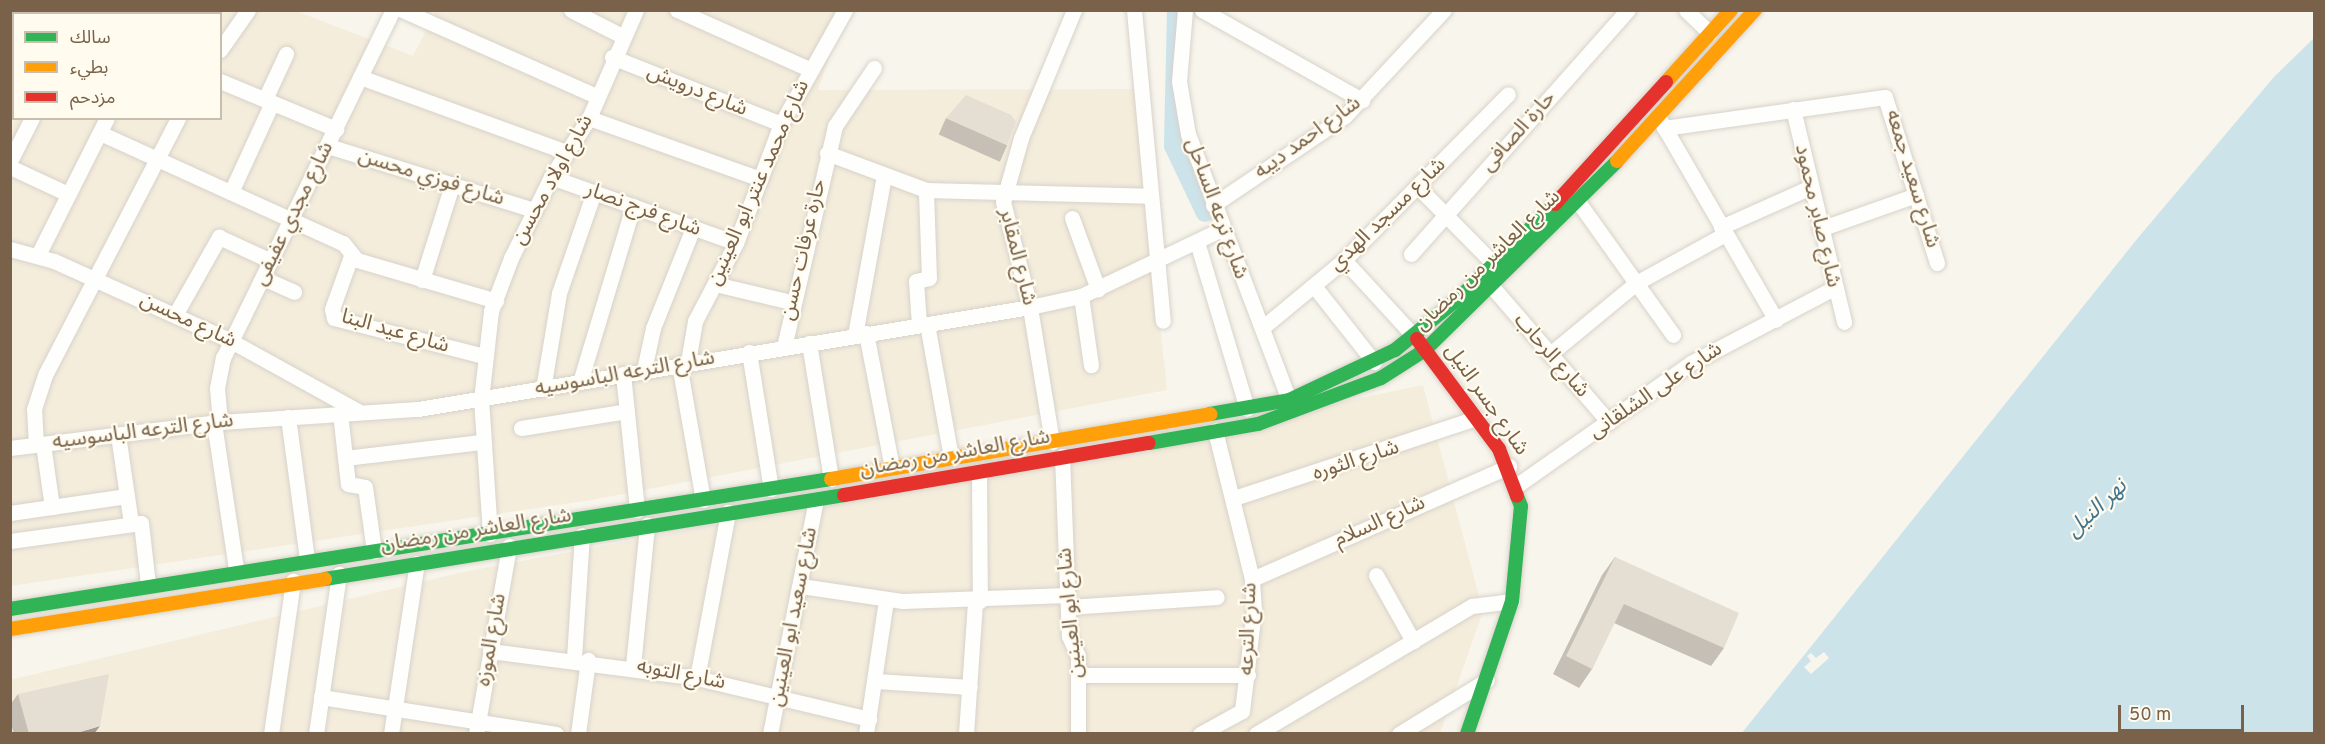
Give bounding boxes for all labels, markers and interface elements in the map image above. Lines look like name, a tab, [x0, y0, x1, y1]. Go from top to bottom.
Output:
legend	[12, 12, 222, 120]
text: سالك	[70, 27, 111, 50]
text: بطيء	[70, 57, 108, 80]
street label: شارع درويش	[643, 59, 751, 123]
street label: شارع محمد عنتر ابو العينين	[702, 76, 816, 290]
street label: حارة الصافى	[1476, 86, 1562, 178]
text: مزدحم	[70, 87, 115, 110]
street label: شارع احمد ديبه	[1250, 91, 1366, 185]
street label: شارع سعيد جمعه	[1879, 107, 1945, 251]
street label: شارع اولاد محسن	[507, 110, 599, 250]
street label: شارع ترعه الساحل	[1179, 135, 1253, 283]
street label: شارع مجدي عفيفى	[248, 138, 340, 290]
street label: شارع صابر محمود	[1788, 142, 1846, 290]
street label: شارع فوزي محسن	[355, 144, 507, 212]
street label: شارع مسجد الهدي	[1324, 153, 1452, 277]
street label: شارع فرج نصار	[582, 177, 704, 243]
street label: حارة عرفات حسن	[776, 177, 832, 323]
street label: شارع العاشر من رمضان	[1410, 185, 1566, 337]
street label: شارع المقابر	[993, 206, 1041, 308]
street label: شارع محسن	[136, 288, 240, 354]
street label: شارع عيد البنا	[338, 305, 452, 359]
street label: شارع الرحاب	[1508, 309, 1594, 403]
street label: شارع على الشلقانى	[1585, 337, 1727, 445]
street label: شارع جسر النيل	[1438, 339, 1534, 461]
street label: شارع الترعه الباسوسيه	[533, 346, 717, 402]
street label: شارع الترعه الباسوسيه	[51, 408, 235, 456]
street label: شارع العاشر من رمضان	[858, 425, 1052, 483]
street label: شارع الثوره	[1310, 435, 1402, 487]
water label: نهر النيل	[2061, 474, 2133, 544]
street label: شارع السلام	[1331, 491, 1429, 553]
street label: شارع العاشر من رمضان	[379, 503, 573, 559]
street label: شارع سعيد ابو العينين	[764, 525, 824, 709]
street label: شارع ابو العينين	[1053, 547, 1089, 679]
street label: شارع الترعه	[1235, 582, 1263, 676]
street label: شارع الموزه	[471, 592, 513, 688]
street label: شارع التوبه	[634, 654, 728, 696]
scale bar	[2121, 693, 2247, 731]
text: 50 m	[2129, 704, 2171, 727]

